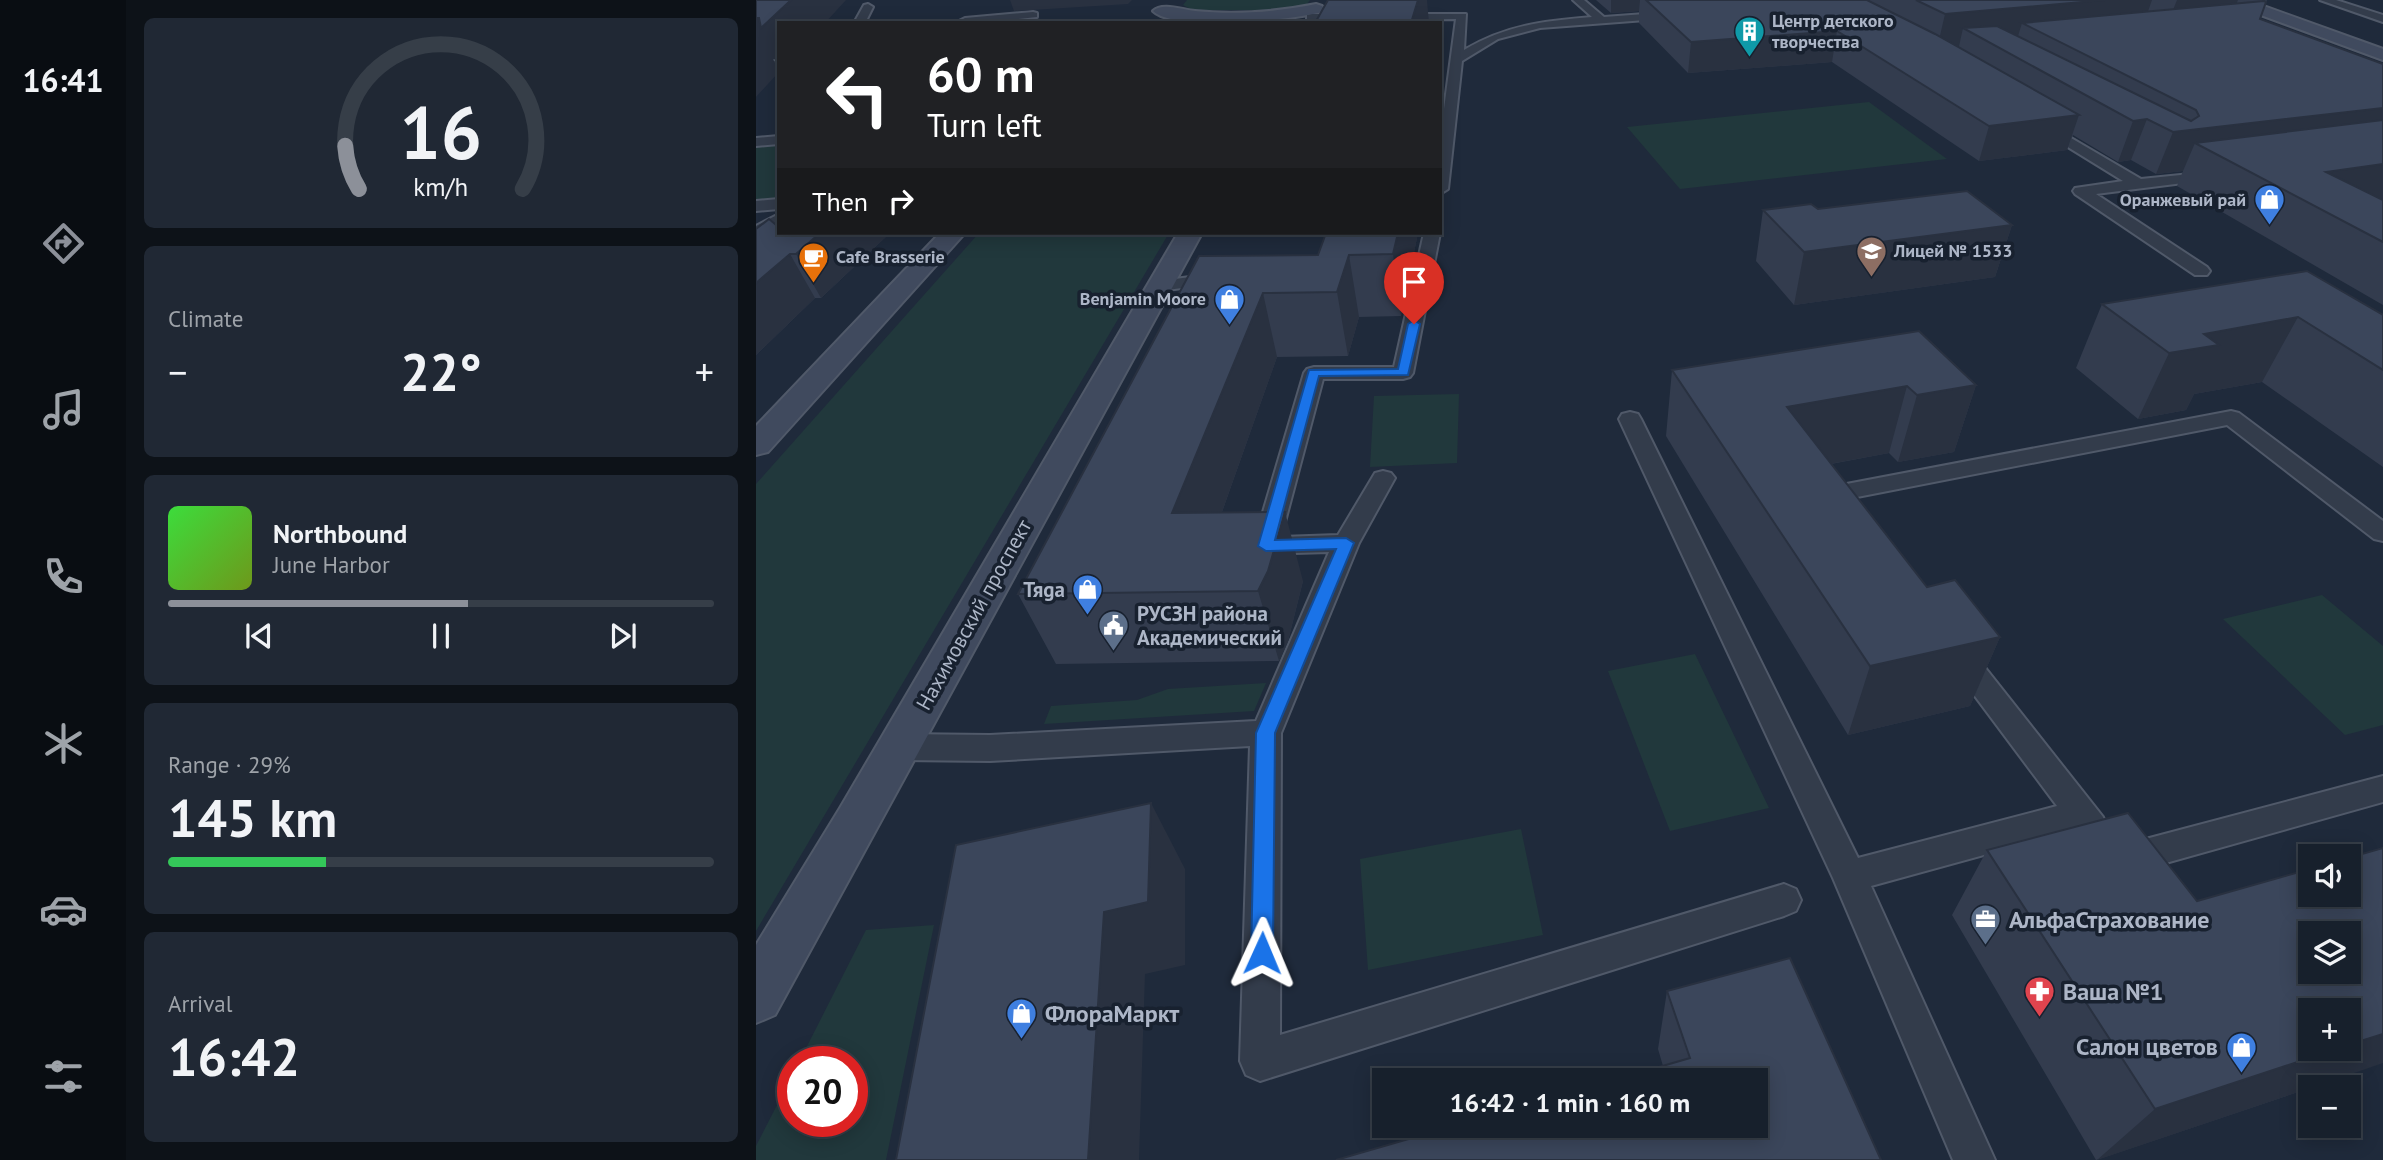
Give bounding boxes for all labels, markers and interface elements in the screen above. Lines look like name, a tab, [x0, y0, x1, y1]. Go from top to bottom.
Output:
place label: Центр детского творчества	[1772, 9, 1894, 53]
building icon: Центр детского творчества	[1732, 14, 1766, 58]
text: 60 m	[927, 42, 1034, 106]
icon: left	[812, 49, 903, 140]
text: 16:41	[22, 59, 104, 101]
text: 16	[400, 86, 482, 180]
text: Turn left	[927, 104, 1042, 146]
text: km/h	[414, 171, 468, 203]
icon: right	[882, 182, 920, 220]
shop icon: Оранжевый рай	[2252, 183, 2286, 227]
text: Then	[812, 185, 868, 218]
place label: Оранжевый рай	[2120, 188, 2246, 211]
icon: directions	[39, 219, 88, 268]
school or university icon: Лицей № 1533	[1854, 234, 1888, 278]
place label: Лицей № 1533	[1893, 239, 2012, 262]
cafe icon: Cafe Brasserie	[796, 240, 830, 284]
place label: Cafe Brasserie	[836, 245, 945, 268]
pin	[1384, 252, 1444, 324]
icon: arrive	[1395, 263, 1433, 301]
shop icon: Benjamin Moore	[1212, 282, 1246, 326]
place label: Benjamin Moore	[1080, 287, 1206, 310]
text: Climate	[168, 304, 243, 333]
text: 22°	[400, 338, 482, 405]
text: −	[168, 347, 187, 396]
text: +	[695, 347, 714, 396]
icon: music	[39, 385, 88, 434]
street label: Нахимовский проспект	[910, 514, 1037, 715]
text: Northbound	[273, 517, 407, 550]
text: June Harbor	[273, 550, 390, 579]
icon: phone	[39, 552, 88, 601]
shop icon: Тяga	[1071, 573, 1105, 617]
place label: Тяga	[1023, 576, 1065, 603]
place label: РУСЗН района Академический	[1137, 600, 1282, 651]
public building icon: РУСЗН района Академический	[1097, 609, 1131, 653]
icon: previous	[240, 617, 278, 655]
icon: pause	[422, 617, 460, 655]
icon: next	[604, 617, 642, 655]
icon: climate	[39, 719, 88, 768]
text: Range · 29%	[168, 750, 291, 779]
text: 145 km	[168, 784, 337, 851]
map controls	[2298, 844, 2361, 1138]
button: sound	[2298, 844, 2361, 907]
icon: car	[39, 885, 88, 934]
office icon: АльфаСтрахование	[1969, 903, 2003, 947]
place label: АльфаСтрахование	[2009, 904, 2210, 935]
position arrow	[1225, 916, 1299, 990]
button: layers	[2298, 921, 2361, 984]
pharmacy icon: Ваша №1	[2023, 975, 2057, 1019]
place label: Ваша №1	[2063, 976, 2163, 1007]
text: Arrival	[168, 989, 232, 1018]
shop icon: ФлораМаркт	[1005, 997, 1039, 1041]
place label: ФлораМаркт	[1045, 998, 1180, 1029]
button: +	[2298, 998, 2361, 1061]
text: 16:42	[168, 1023, 300, 1090]
shop icon: Салон цветов	[2224, 1030, 2258, 1074]
place label: Салон цветов	[2076, 1031, 2218, 1062]
speed limit sign: 20	[777, 1046, 868, 1137]
icon: filters	[39, 1052, 88, 1101]
button: −	[2298, 1075, 2361, 1138]
text: 16:42 · 1 min · 160 m	[1450, 1086, 1690, 1119]

